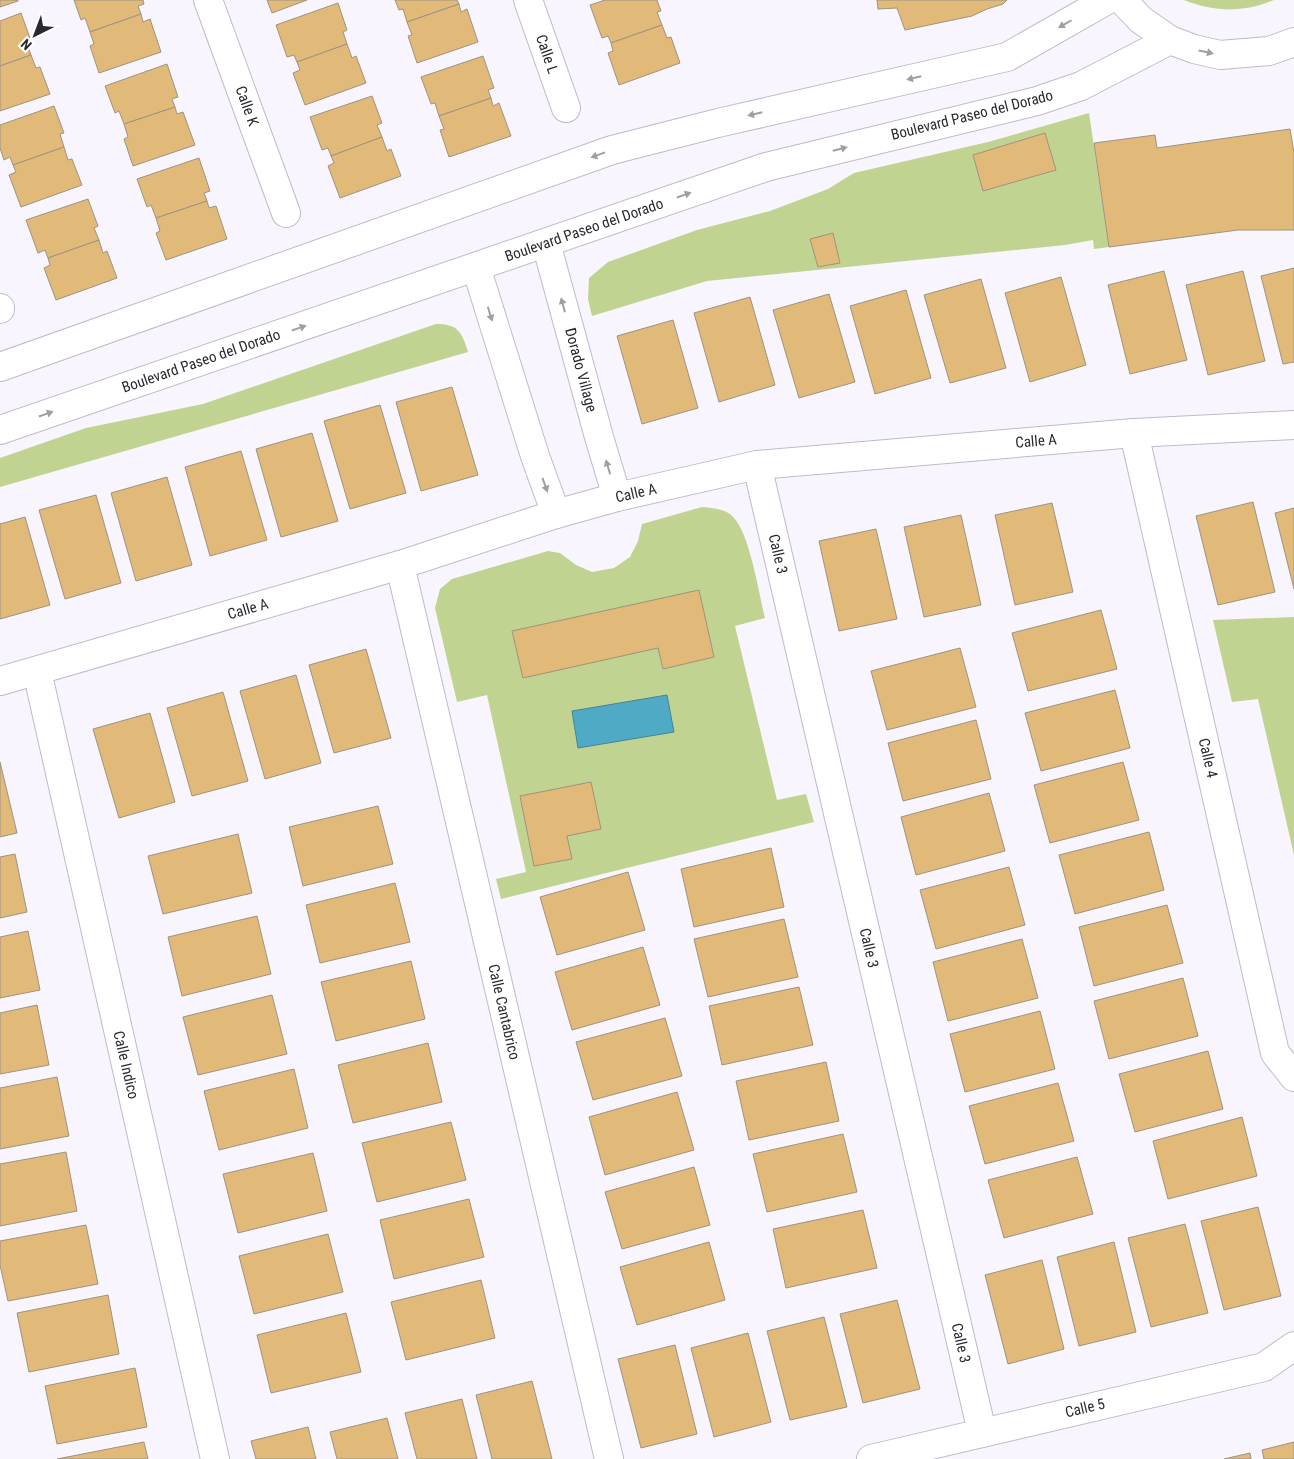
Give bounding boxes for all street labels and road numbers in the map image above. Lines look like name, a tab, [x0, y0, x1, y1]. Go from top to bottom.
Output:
street label: Calle L	[532, 32, 562, 76]
street label: Calle K	[231, 84, 263, 129]
street label: Boulevard Paseo del Dorado	[889, 86, 1055, 144]
street label: Boulevard Paseo del Dorado	[502, 194, 666, 266]
street label: Boulevard Paseo del Dorado	[119, 325, 283, 397]
street label: Dorado Village	[561, 326, 601, 414]
street label: Calle A	[1014, 430, 1058, 452]
street label: Calle A	[614, 479, 659, 506]
street label: Calle 3	[765, 532, 791, 576]
street label: Calle A	[225, 595, 271, 623]
street label: Calle 4	[1195, 736, 1221, 780]
street label: Calle 3	[856, 926, 882, 970]
street label: Calle Cantabrico	[484, 962, 524, 1062]
street label: Calle Indico	[109, 1029, 143, 1101]
street label: Calle 3	[948, 1321, 974, 1365]
street label: Calle 5	[1063, 1395, 1107, 1421]

